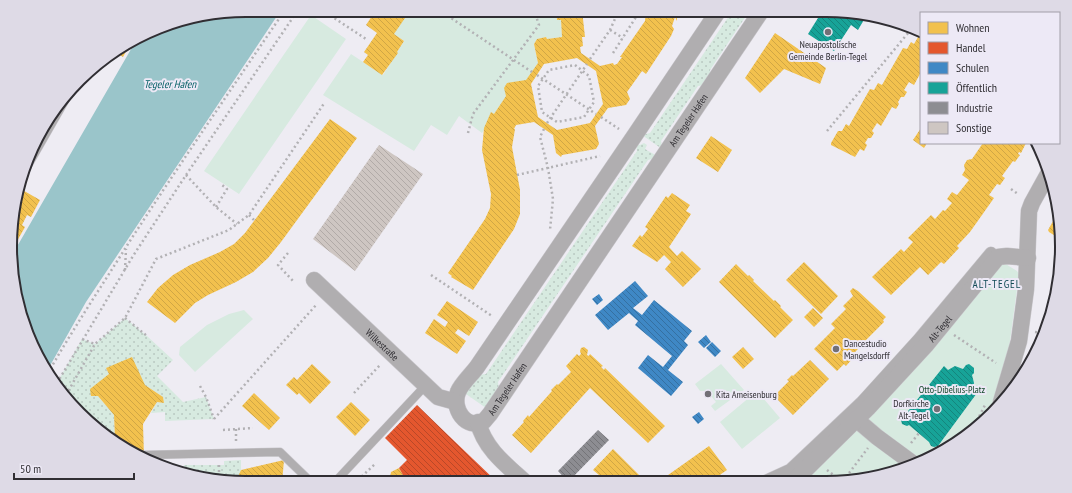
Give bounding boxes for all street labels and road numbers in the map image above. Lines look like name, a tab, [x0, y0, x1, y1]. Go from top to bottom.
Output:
street label: Am Tegeler Hafen	[666, 91, 710, 149]
street label: Alt-Tegel	[925, 312, 955, 344]
street label: Wilkestraße	[363, 326, 402, 363]
street label: Am Tegeler Hafen	[485, 360, 529, 418]

